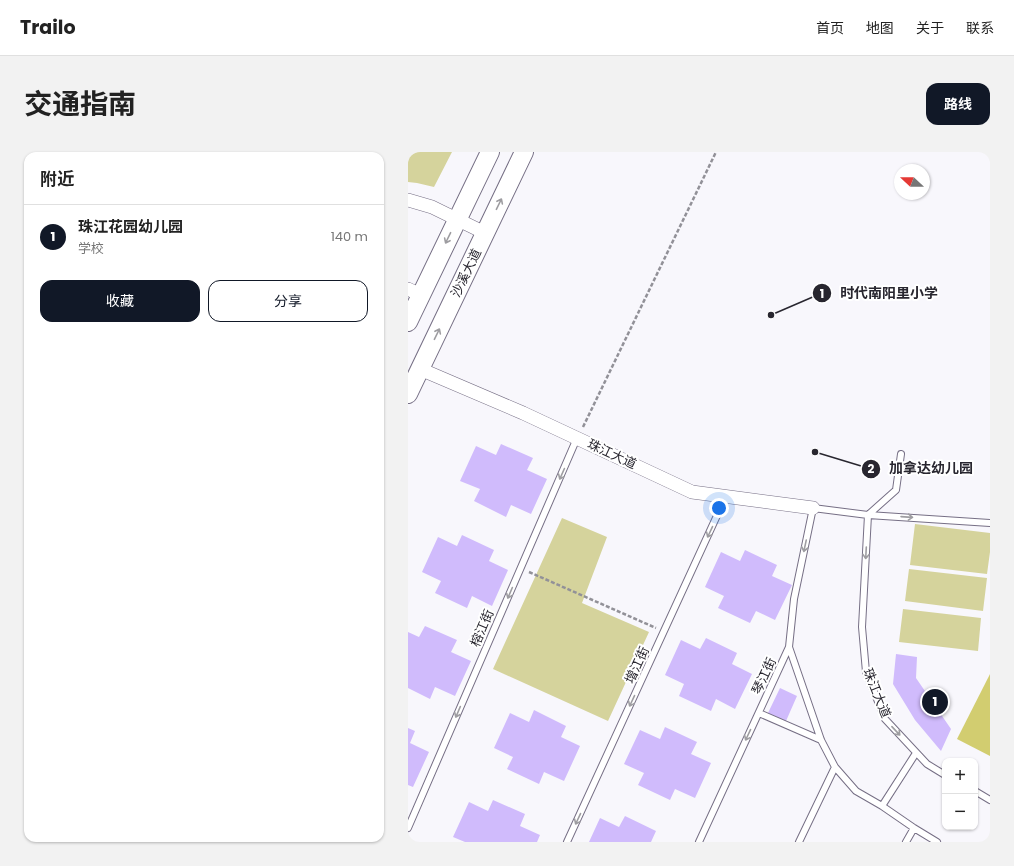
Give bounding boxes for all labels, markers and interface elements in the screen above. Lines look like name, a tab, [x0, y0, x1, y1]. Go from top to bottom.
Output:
text: Trailo	[20, 14, 76, 41]
text: 首页	[816, 18, 844, 38]
text: 地图	[866, 18, 894, 38]
text: 关于	[916, 18, 944, 38]
text: 联系	[966, 18, 994, 38]
button: 路线	[926, 83, 990, 125]
text: 交通指南	[24, 85, 136, 124]
north arrow	[894, 164, 930, 200]
text: 附近	[40, 167, 74, 191]
one-way arrow	[496, 199, 503, 211]
text: 珠江花园幼儿园	[78, 216, 183, 237]
text: 1	[51, 227, 55, 246]
text: 140 m	[331, 227, 368, 246]
one-way arrow	[444, 231, 451, 243]
text: 学校	[78, 239, 104, 258]
street label: 沙溪大道	[446, 245, 486, 301]
button: 收藏	[40, 280, 200, 322]
button: 分享	[208, 280, 368, 322]
callout: 时代南阳里小学	[812, 280, 946, 306]
text: 时代南阳里小学	[840, 283, 938, 303]
text: 1	[820, 285, 824, 302]
one-way arrow	[434, 328, 441, 340]
street label: 珠江大道	[584, 434, 640, 474]
callout: 加拿达幼儿园	[861, 456, 981, 482]
text: 加拿达幼儿园	[889, 458, 973, 478]
text: 2	[868, 460, 875, 477]
one-way arrow	[557, 467, 565, 479]
your location	[709, 498, 729, 518]
one-way arrow	[900, 514, 913, 521]
one-way arrow	[706, 525, 713, 537]
one-way arrow	[801, 539, 809, 552]
one-way arrow	[862, 546, 869, 559]
one-way arrow	[505, 586, 513, 598]
street label: 榕江街	[466, 606, 498, 650]
street label: 增江街	[620, 643, 654, 687]
street label: 琴江街	[747, 654, 781, 698]
street label: 珠江大道	[858, 665, 896, 721]
pin: 1	[922, 687, 948, 717]
one-way arrow	[628, 694, 635, 706]
one-way arrow	[454, 706, 461, 718]
one-way arrow	[891, 726, 901, 736]
one-way arrow	[744, 729, 751, 741]
map controls	[942, 758, 978, 830]
button: +	[942, 758, 978, 794]
button: −	[942, 794, 978, 830]
one-way arrow	[574, 813, 581, 825]

